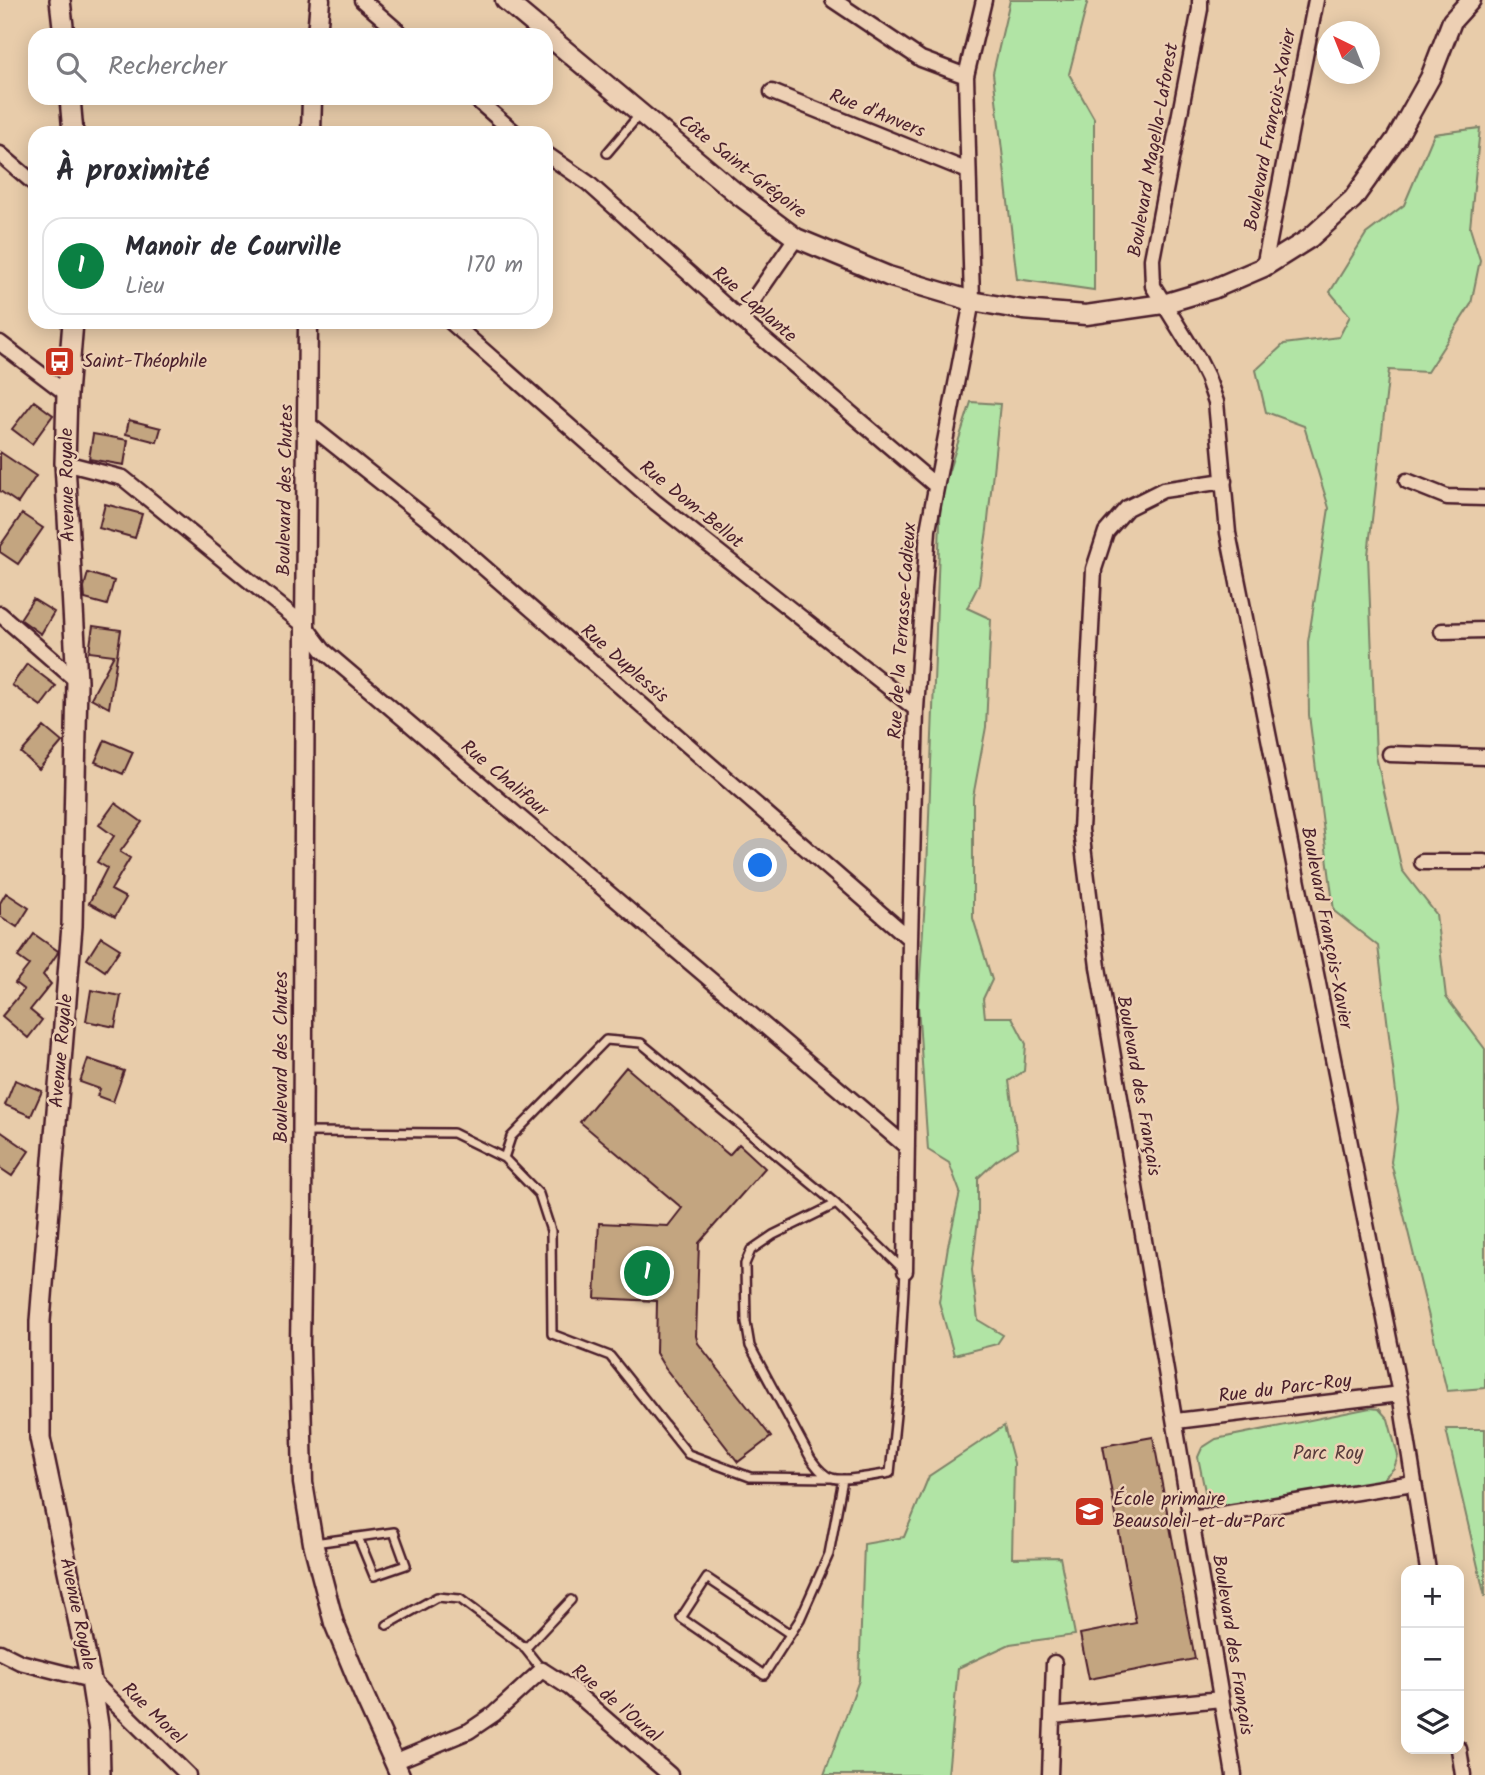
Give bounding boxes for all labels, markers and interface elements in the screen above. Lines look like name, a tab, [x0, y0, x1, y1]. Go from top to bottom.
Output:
north arrow	[1317, 21, 1380, 84]
street label: Boulevard François-Xavier	[1237, 25, 1306, 234]
search box	[28, 28, 553, 105]
street label: Boulevard Magella-Laforest	[1120, 40, 1188, 260]
text: Rechercher	[108, 46, 227, 88]
icon: search	[52, 48, 90, 86]
street label: Rue d'Anvers	[824, 81, 930, 147]
street label: Côte Saint-Grégoire	[671, 107, 813, 227]
text: À proximité	[56, 148, 209, 196]
text: Manoir de Courville	[125, 227, 341, 269]
text: 1	[78, 248, 84, 284]
text: 170 m	[466, 248, 523, 284]
street label: Rue Laplante	[705, 259, 804, 351]
text: Lieu	[125, 269, 164, 305]
bus stop icon: Saint-Théophile	[43, 345, 77, 379]
place label: Saint-Théophile	[83, 347, 207, 377]
street label: Boulevard des Chutes	[270, 404, 302, 576]
street label: Avenue Royale	[52, 427, 84, 542]
street label: Rue Dom-Bellot	[632, 453, 750, 557]
street label: Rue de la Terrasse-Cadieux	[880, 521, 926, 740]
street label: Rue Duplessis	[573, 617, 675, 711]
street label: Rue Chalifour	[453, 733, 556, 826]
street label: Boulevard François-Xavier	[1292, 824, 1361, 1033]
your location	[743, 848, 777, 882]
street label: Boulevard des Chutes	[267, 971, 297, 1143]
street label: Avenue Royale	[42, 992, 82, 1109]
street label: Boulevard des Français	[1107, 994, 1169, 1178]
pin: 1	[624, 1247, 670, 1299]
street label: Rue du Parc-Roy	[1217, 1366, 1354, 1412]
park label: Parc Roy	[1293, 1439, 1364, 1469]
place label: École primaire Beausoleil-et-du-Parc	[1113, 1485, 1285, 1537]
school or university icon: École primaire Beausoleil-et-du-Parc	[1073, 1494, 1107, 1528]
street label: Boulevard des Français	[1203, 1553, 1261, 1737]
street label: Avenue Royale	[50, 1555, 104, 1673]
map controls	[1401, 1565, 1464, 1754]
button: +	[1401, 1565, 1464, 1628]
button: −	[1401, 1628, 1464, 1691]
street label: Rue de l'Oural	[564, 1657, 668, 1751]
street label: Rue Morel	[114, 1676, 192, 1753]
button: layers	[1401, 1691, 1464, 1754]

